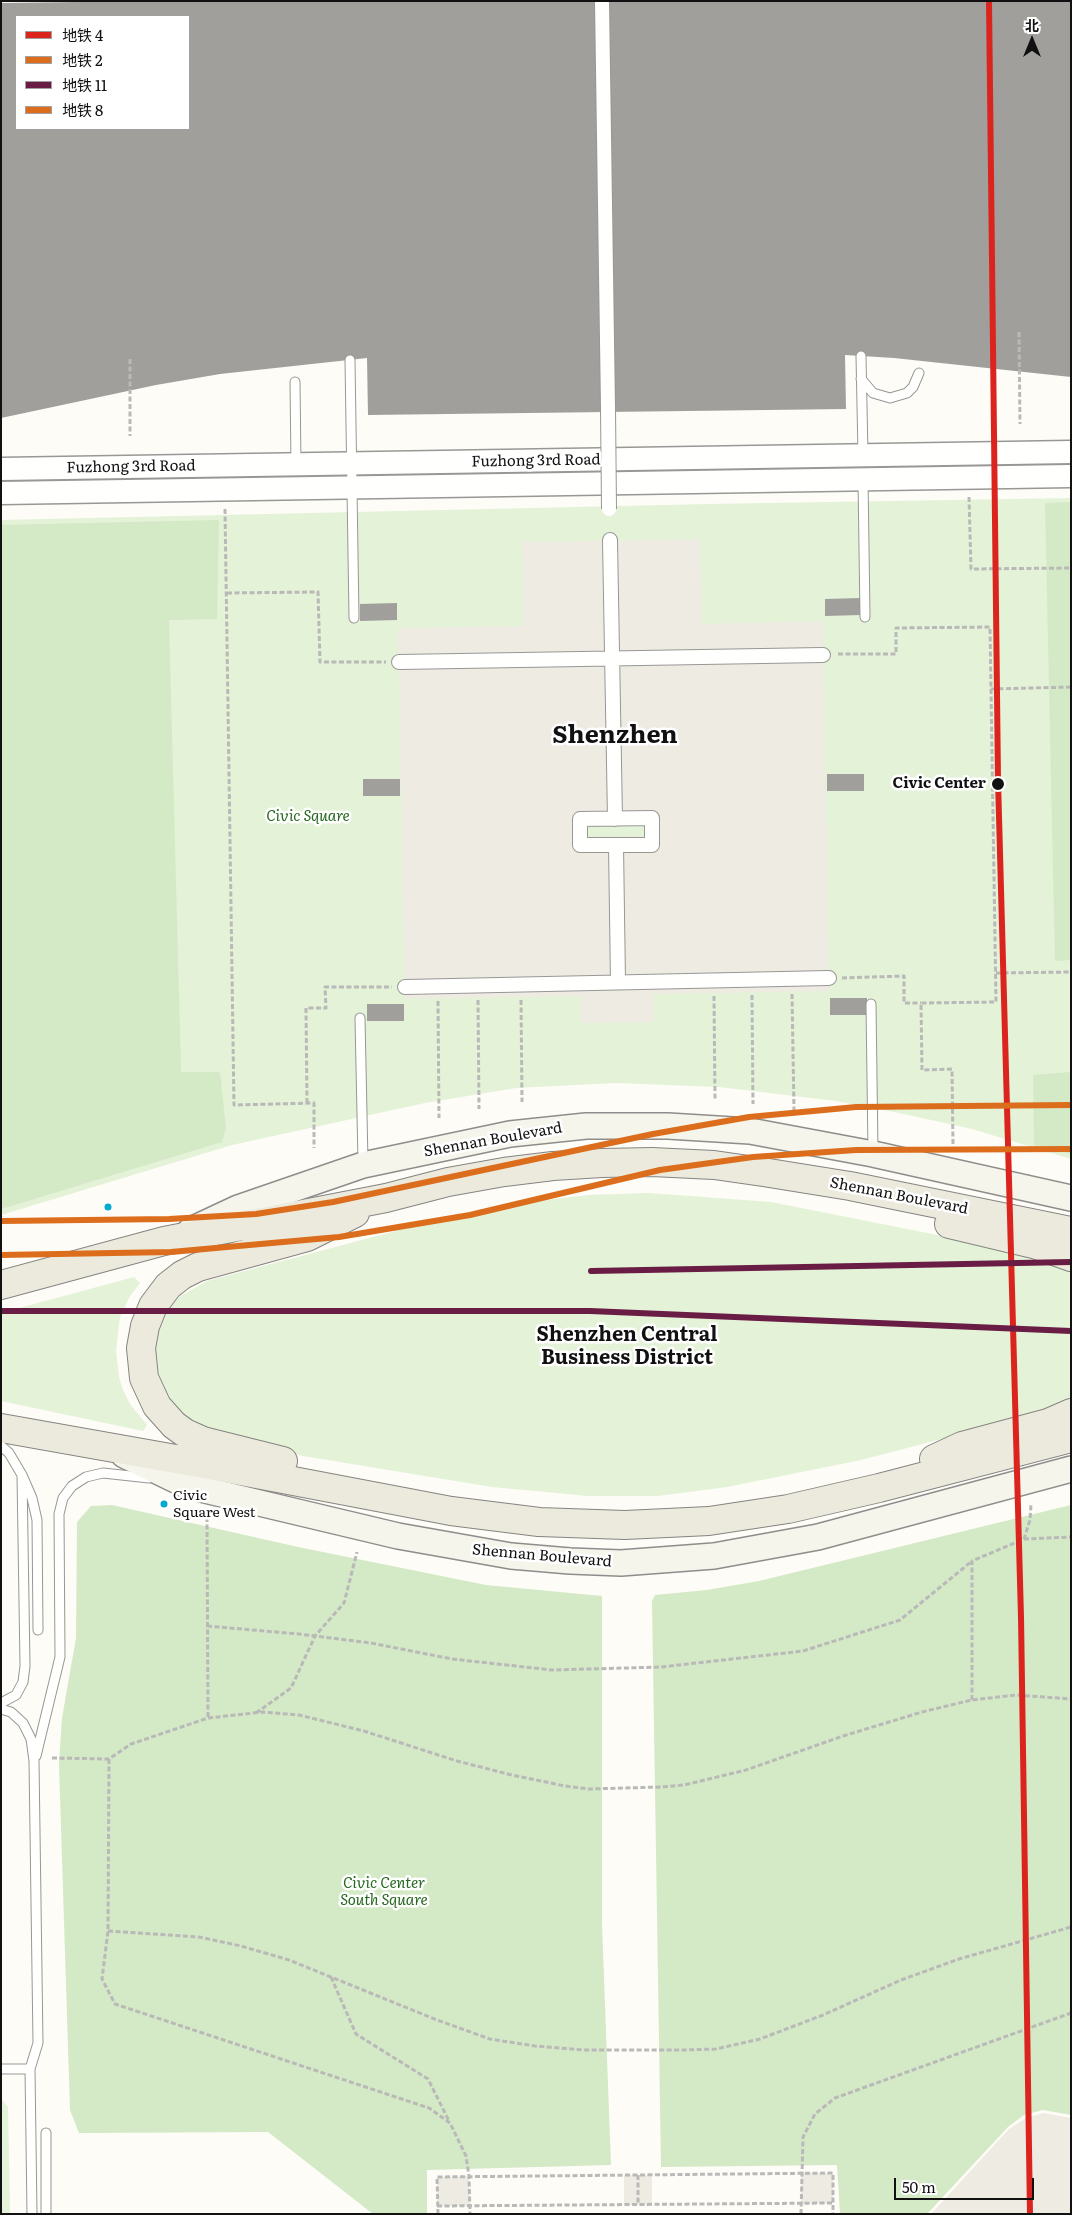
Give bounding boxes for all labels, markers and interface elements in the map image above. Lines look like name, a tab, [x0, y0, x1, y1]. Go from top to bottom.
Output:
legend	[15, 15, 190, 130]
north arrow	[1007, 15, 1057, 65]
text: 北	[1025, 15, 1039, 35]
text: 地铁 4	[62, 23, 103, 46]
text: 地铁 2	[62, 48, 103, 71]
text: 地铁 11	[62, 73, 107, 96]
text: 地铁 8	[62, 98, 103, 121]
street label: Fuzhong 3rd Road	[471, 451, 601, 471]
street label: Fuzhong 3rd Road	[66, 457, 196, 477]
district label: Shenzhen	[552, 721, 678, 751]
place label: Civic Center	[893, 775, 986, 793]
marker: Civic Center	[990, 776, 1006, 792]
park label: Civic Square	[266, 808, 350, 826]
street label: Shennan Boulevard	[422, 1119, 564, 1161]
street label: Shennan Boulevard	[828, 1174, 970, 1218]
unlabelled marker	[103, 1202, 113, 1212]
district label: Shenzhen Central Business District	[537, 1323, 717, 1370]
place label: Civic Square West	[173, 1488, 255, 1520]
marker: Civic Square West	[159, 1499, 169, 1509]
street label: Shennan Boulevard	[471, 1541, 613, 1571]
park label: Civic Center South Square	[340, 1875, 428, 1910]
scale bar	[897, 2168, 1037, 2200]
text: 50 m	[902, 2175, 936, 2198]

